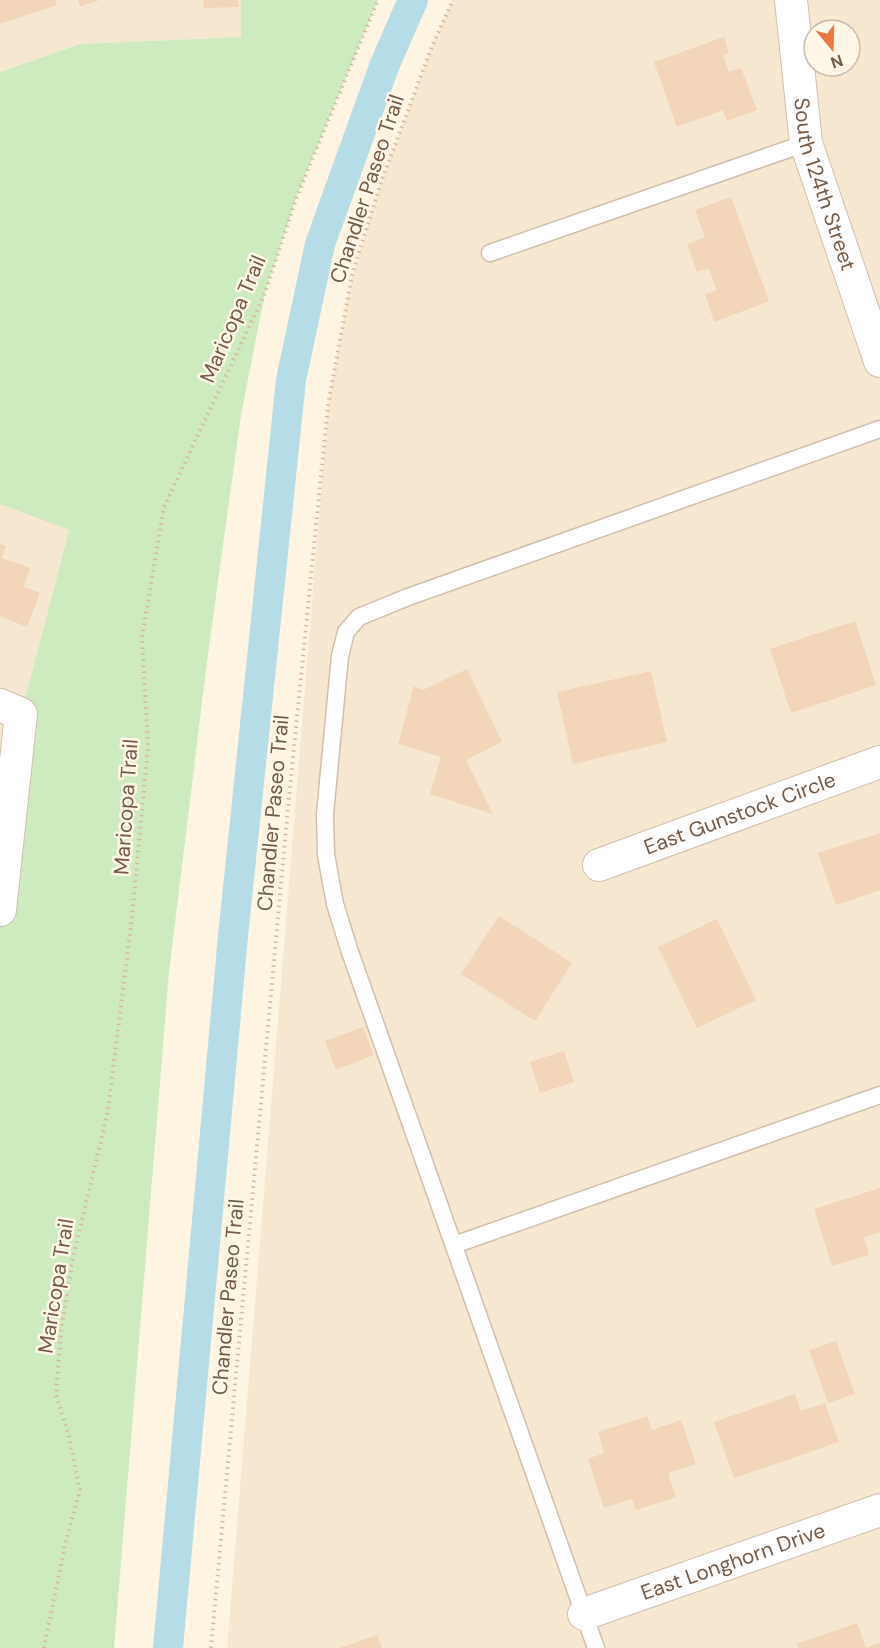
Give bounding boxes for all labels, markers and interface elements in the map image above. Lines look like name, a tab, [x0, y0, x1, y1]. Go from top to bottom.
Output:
north arrow	[802, 18, 862, 78]
text: N	[828, 50, 846, 74]
street label: Chandler Paseo Trail	[323, 91, 411, 287]
street label: South 124th Street	[787, 96, 862, 274]
street label: Maricopa Trail	[194, 251, 272, 387]
street label: Chandler Paseo Trail	[250, 714, 296, 912]
street label: Maricopa Trail	[107, 738, 145, 876]
street label: East Gunstock Circle	[640, 765, 840, 861]
street label: Chandler Paseo Trail	[205, 1198, 251, 1396]
street label: Maricopa Trail	[32, 1217, 80, 1355]
street label: East Longhorn Drive	[637, 1516, 829, 1607]

